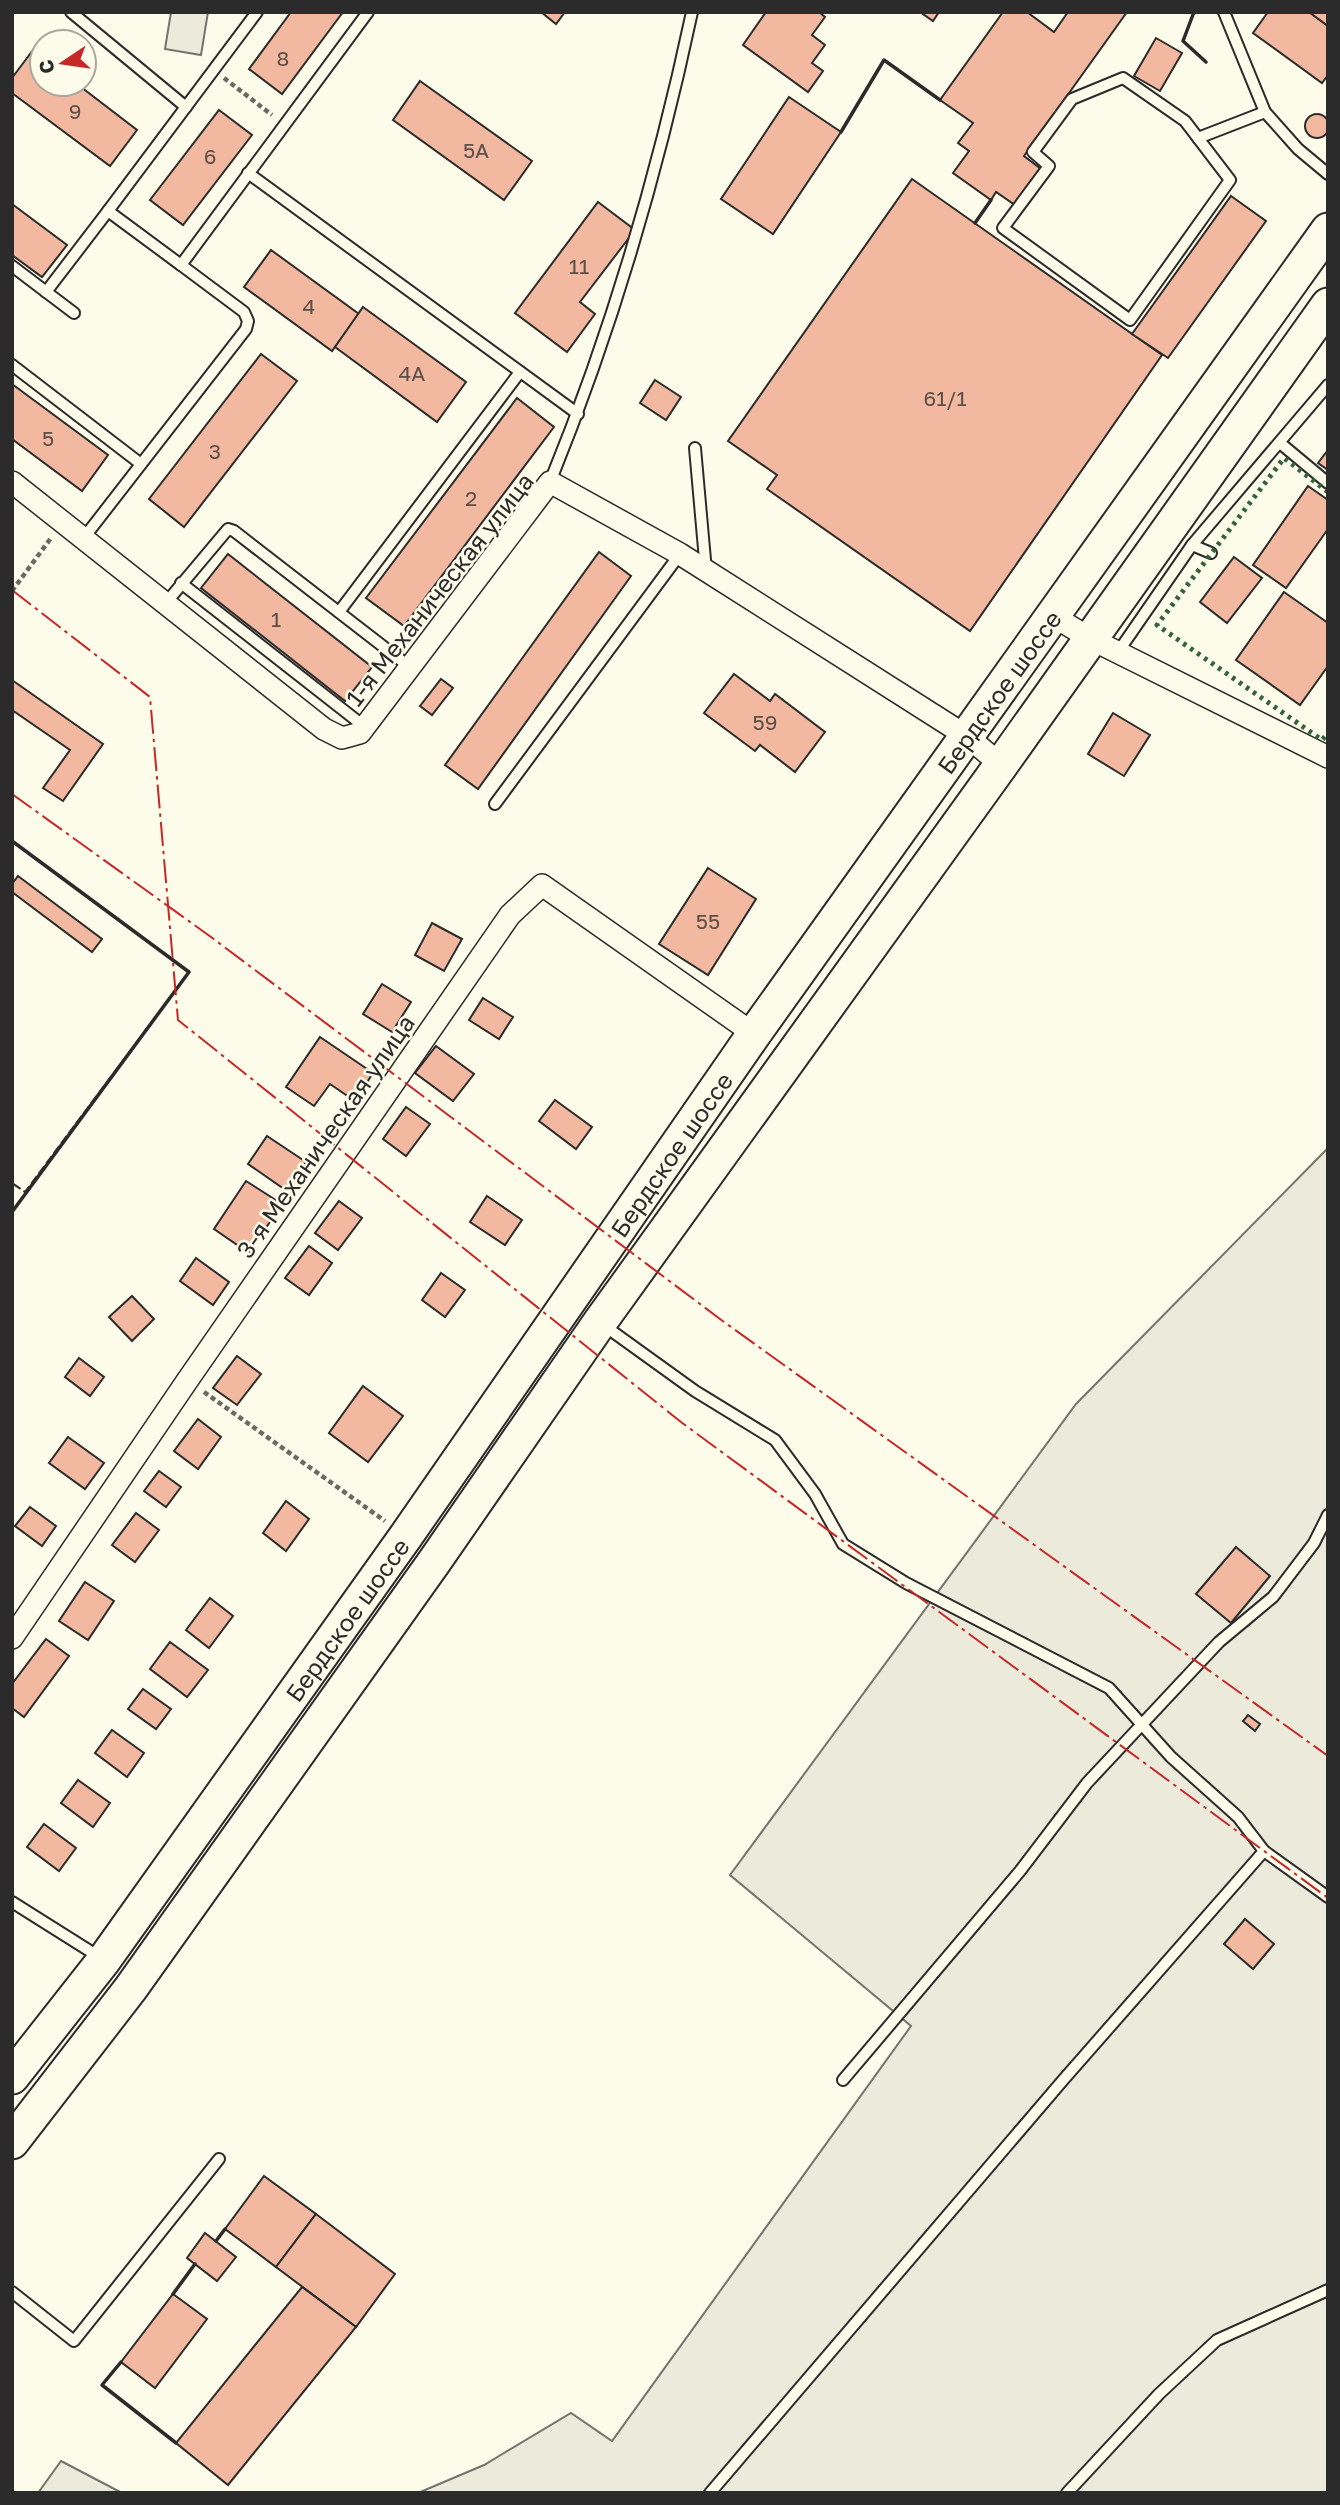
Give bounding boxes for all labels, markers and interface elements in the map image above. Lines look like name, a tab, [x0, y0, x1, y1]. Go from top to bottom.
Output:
north arrow	[28, 28, 98, 98]
house number: 8	[277, 45, 289, 71]
text: С	[33, 58, 59, 76]
house number: 9	[69, 98, 81, 124]
house number: 5А	[463, 137, 489, 163]
house number: 6	[204, 143, 216, 169]
house number: 11	[569, 253, 589, 279]
house number: 4	[303, 293, 315, 319]
house number: 4А	[399, 360, 425, 386]
house number: 61/1	[923, 385, 967, 411]
house number: 5	[42, 425, 54, 451]
house number: 3	[209, 438, 221, 464]
street label: 1-я Механическая улица	[339, 467, 539, 711]
house number: 2	[465, 485, 477, 511]
street label: Бердское шоссе	[930, 604, 1067, 779]
house number: 1	[271, 606, 281, 632]
house number: 59	[753, 709, 777, 735]
house number: 55	[696, 908, 720, 934]
street label: 3-я Механическая улица	[230, 1009, 420, 1263]
street label: Бердское шоссе	[604, 1066, 738, 1242]
street label: Бердское шоссе	[279, 1532, 415, 1707]

